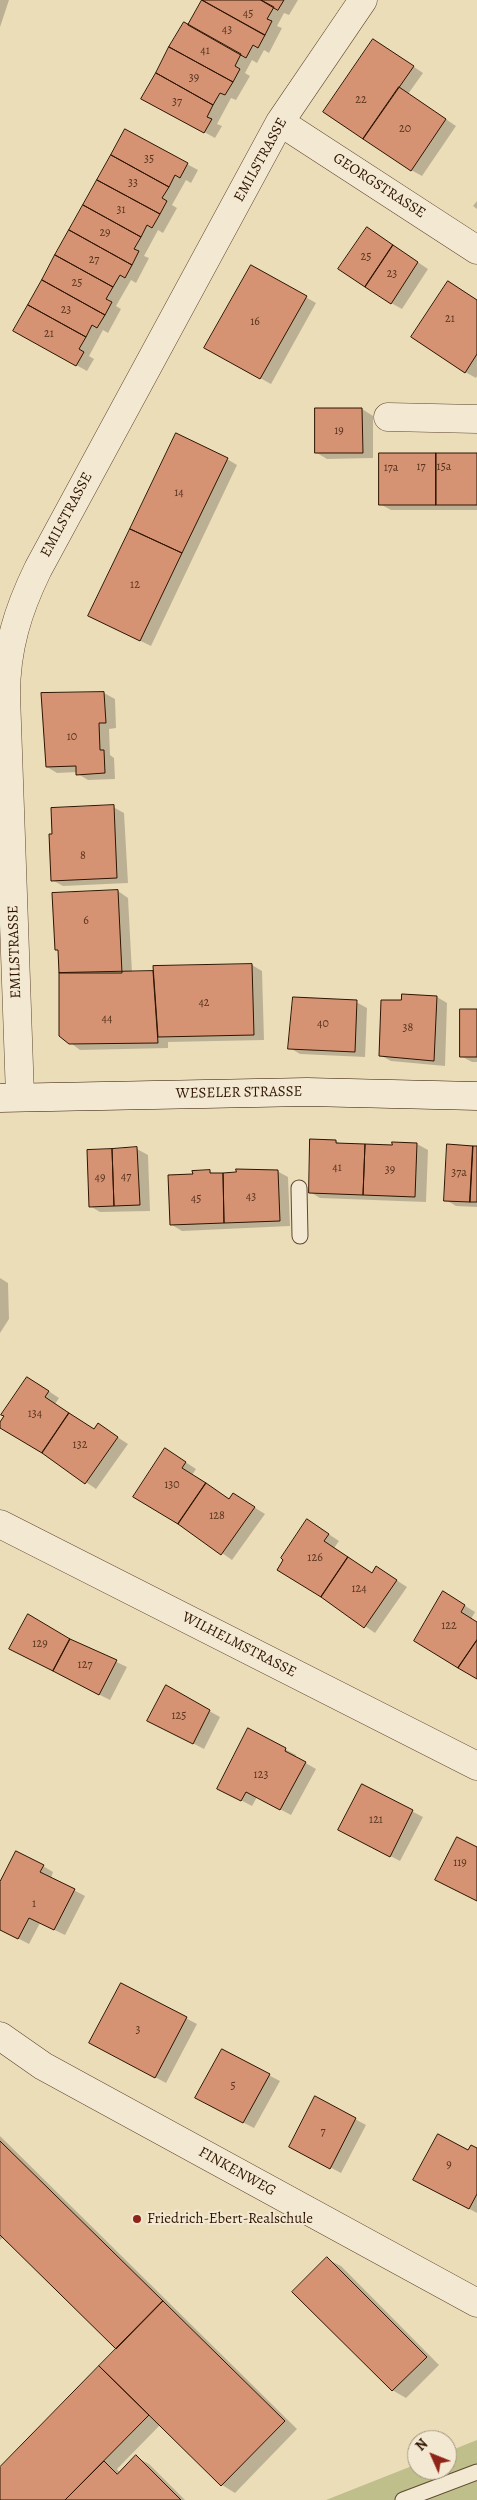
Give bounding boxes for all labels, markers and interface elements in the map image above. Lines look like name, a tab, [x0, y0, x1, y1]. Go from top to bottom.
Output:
house number: 45	[243, 7, 253, 21]
house number: 43	[222, 23, 232, 37]
house number: 41	[200, 44, 210, 58]
house number: 39	[189, 71, 199, 85]
house number: 22	[355, 93, 367, 107]
house number: 37	[172, 95, 182, 109]
street label: EMILSTRASSE	[230, 115, 292, 205]
house number: 20	[399, 122, 411, 136]
street label: GEORGSTRASSE	[329, 149, 429, 223]
house number: 35	[144, 152, 154, 166]
house number: 33	[128, 176, 138, 190]
house number: 31	[116, 203, 126, 217]
house number: 29	[99, 226, 111, 240]
house number: 25	[361, 250, 371, 264]
house number: 27	[89, 253, 99, 267]
house number: 23	[387, 267, 397, 281]
house number: 25	[72, 276, 82, 290]
house number: 23	[61, 303, 71, 317]
house number: 21	[445, 312, 455, 326]
house number: 16	[250, 315, 260, 329]
house number: 21	[44, 327, 54, 341]
house number: 19	[334, 424, 344, 438]
house number: 17	[416, 460, 426, 474]
house number: 15a	[437, 460, 451, 474]
house number: 17a	[384, 461, 398, 475]
street label: EMILSTRASSE	[37, 470, 97, 560]
house number: 14	[174, 486, 184, 500]
house number: 12	[130, 578, 140, 592]
house number: 10	[67, 730, 77, 744]
house number: 8	[80, 849, 86, 863]
street label: EMILSTRASSE	[4, 905, 26, 999]
house number: 6	[83, 914, 89, 928]
house number: 42	[198, 996, 210, 1010]
house number: 44	[102, 1012, 112, 1026]
house number: 40	[317, 1017, 329, 1031]
house number: 38	[403, 1021, 413, 1035]
street label: WESELER STRASSE	[175, 1083, 303, 1103]
house number: 41	[332, 1161, 342, 1175]
house number: 39	[385, 1163, 395, 1177]
house number: 37a	[451, 1166, 467, 1180]
house number: 47	[121, 1170, 131, 1184]
house number: 49	[95, 1171, 105, 1185]
house number: 43	[246, 1190, 256, 1204]
house number: 45	[191, 1192, 201, 1206]
house number: 134	[28, 1407, 42, 1421]
house number: 132	[73, 1438, 87, 1452]
house number: 130	[164, 1478, 180, 1492]
house number: 128	[209, 1509, 225, 1523]
house number: 126	[307, 1551, 323, 1565]
house number: 124	[351, 1582, 367, 1596]
street label: WILHELMSTRASSE	[179, 1608, 299, 1682]
house number: 122	[441, 1619, 457, 1633]
house number: 129	[32, 1637, 48, 1651]
house number: 127	[78, 1658, 92, 1672]
house number: 125	[172, 1709, 186, 1723]
house number: 123	[254, 1768, 268, 1782]
house number: 121	[369, 1813, 383, 1827]
house number: 119	[453, 1856, 467, 1870]
house number: 1	[32, 1897, 36, 1911]
house number: 3	[136, 2023, 140, 2037]
house number: 5	[230, 2079, 236, 2093]
house number: 7	[320, 2125, 326, 2139]
street label: FINKENWEG	[195, 2143, 279, 2201]
house number: 9	[446, 2158, 452, 2172]
place label: Friedrich-Ebert-Realschule	[147, 2210, 313, 2228]
marker: Friedrich-Ebert-Realschule	[131, 2213, 143, 2225]
north arrow	[407, 2430, 457, 2480]
text: N	[411, 2435, 432, 2455]

